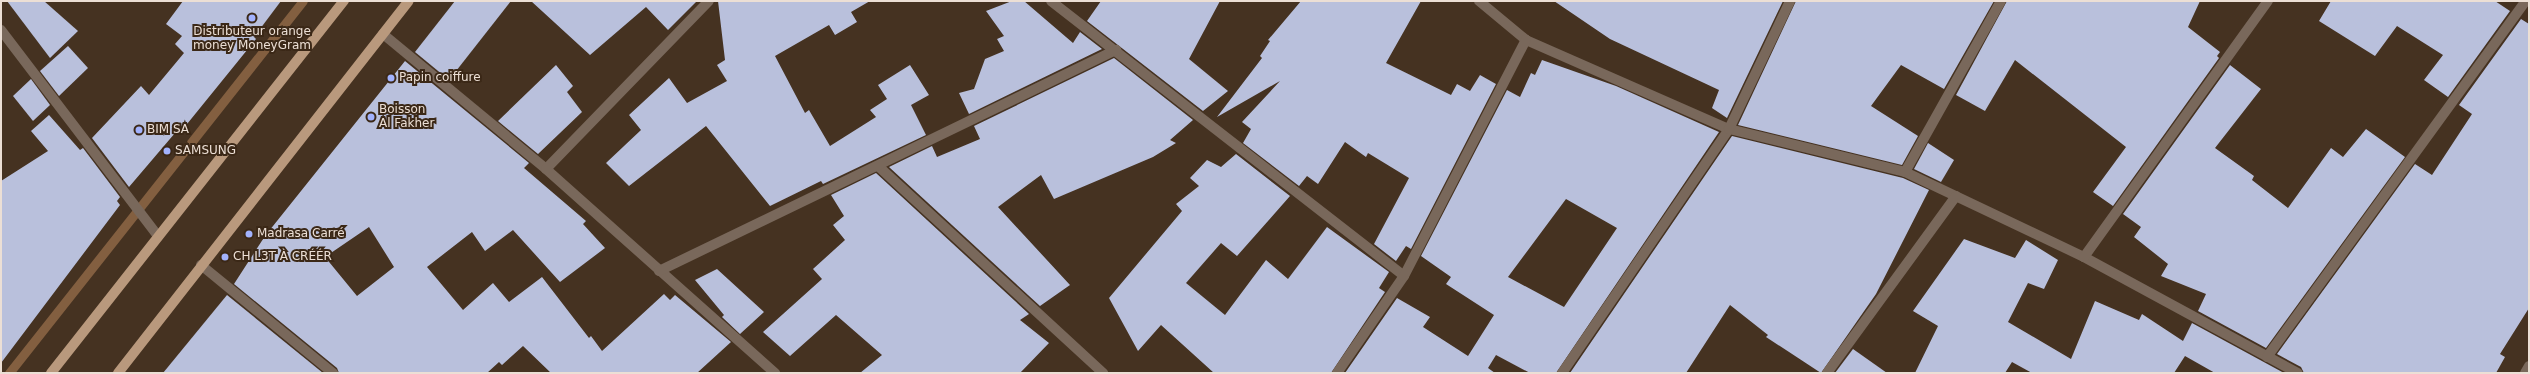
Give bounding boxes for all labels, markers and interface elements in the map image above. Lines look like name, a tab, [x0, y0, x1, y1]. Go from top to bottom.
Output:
marker: Distributeur orange money MoneyGram	[247, 13, 257, 23]
place label: Distributeur orange money MoneyGram	[193, 25, 311, 53]
place label: Papin coiffure	[399, 71, 481, 85]
marker: Papin coiffure	[386, 73, 396, 83]
place label: Boisson Al Fakher	[379, 103, 434, 131]
marker: Boisson Al Fakher	[366, 112, 376, 122]
place label: BIM SA	[147, 123, 189, 137]
marker: BIM SA	[134, 125, 144, 135]
place label: SAMSUNG	[175, 144, 236, 158]
marker: SAMSUNG	[162, 146, 172, 156]
place label: Madrasa Carré	[257, 227, 345, 241]
marker: Madrasa Carré	[244, 229, 254, 239]
place label: CH L3T À CRÉÉR	[233, 250, 332, 264]
marker: CH L3T À CRÉÉR	[220, 252, 230, 262]

